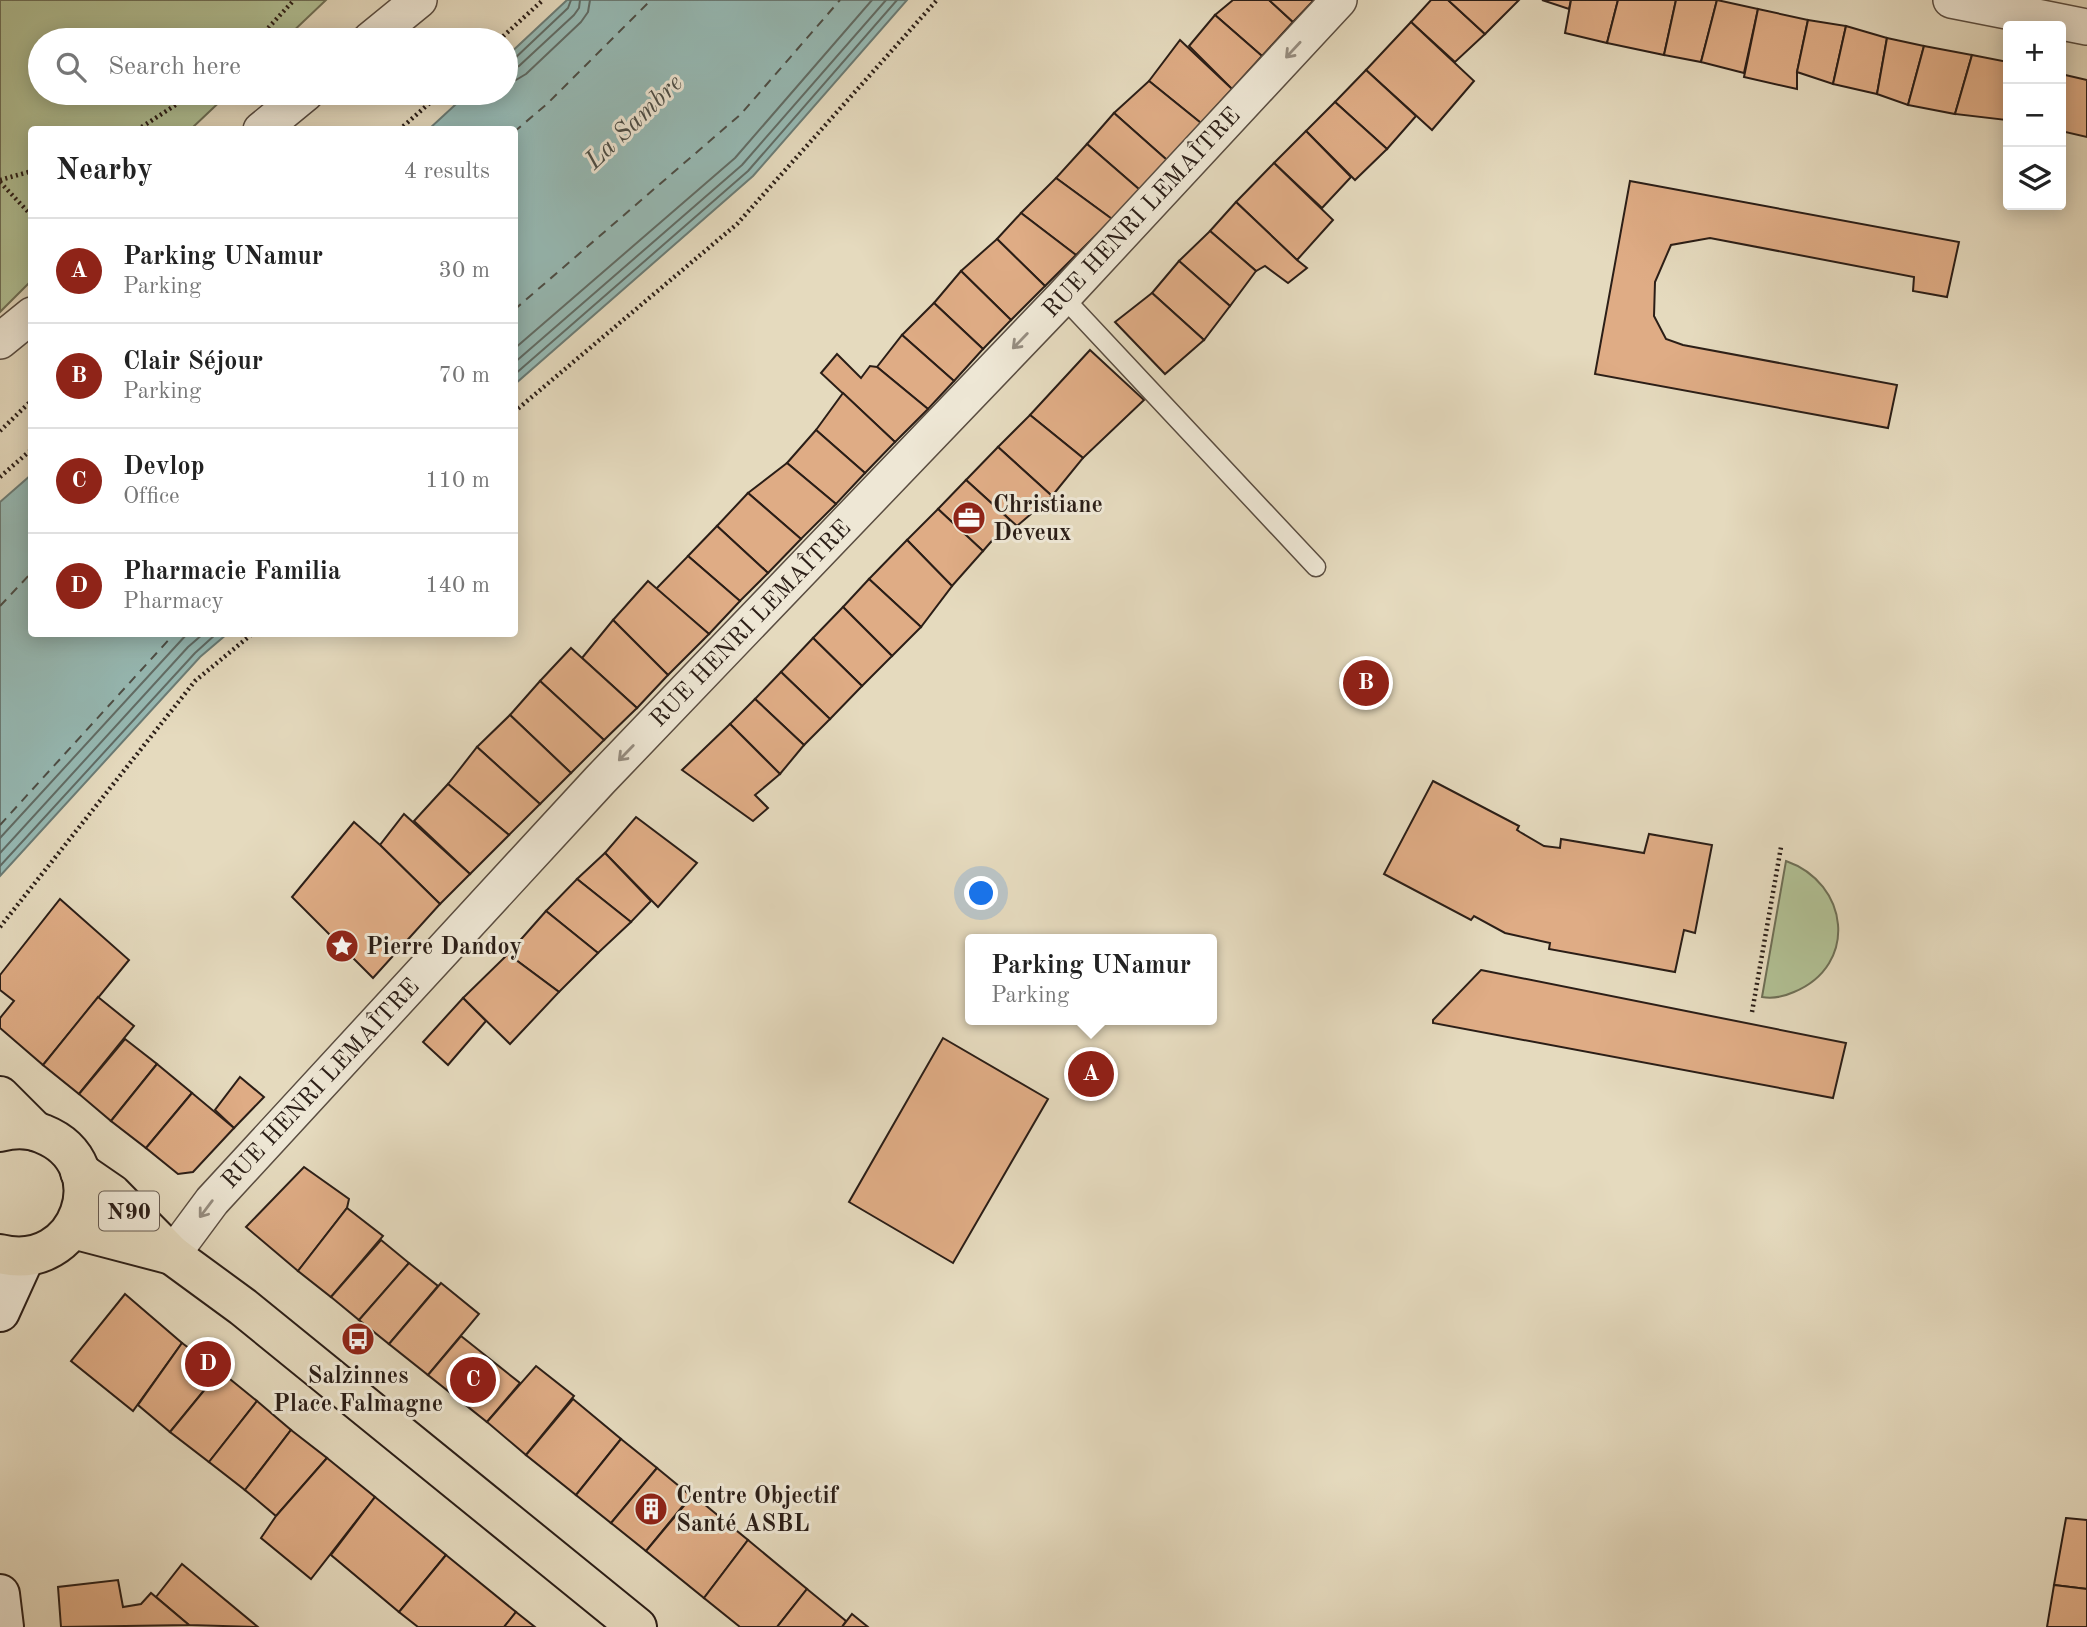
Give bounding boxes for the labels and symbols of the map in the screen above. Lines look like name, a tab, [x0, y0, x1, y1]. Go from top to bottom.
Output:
one-way arrow	[1285, 41, 1301, 59]
water label: La Sambre	[580, 70, 688, 176]
street label: RUE HENRI LEMAÎTRE	[1036, 101, 1246, 323]
one-way arrow	[1012, 332, 1029, 349]
place label: Christiane Deveux	[993, 494, 1103, 546]
office icon: Christiane Deveux	[950, 499, 988, 537]
street label: RUE HENRI LEMAÎTRE	[644, 514, 856, 732]
pin: B	[1343, 657, 1389, 709]
one-way arrow	[617, 744, 634, 761]
your location	[964, 876, 998, 910]
place icon: Pierre Dandoy	[323, 927, 361, 965]
place label: Pierre Dandoy	[366, 936, 522, 960]
street label: RUE HENRI LEMAÎTRE	[215, 972, 425, 1194]
pin: A	[1068, 1048, 1114, 1100]
road number: N90	[99, 1192, 159, 1230]
one-way arrow	[199, 1199, 213, 1218]
bus stop icon: Salzinnes Place Falmagne	[339, 1320, 377, 1358]
pin: D	[185, 1338, 231, 1390]
pin: C	[450, 1354, 496, 1406]
place label: Salzinnes Place Falmagne	[273, 1365, 443, 1417]
place label: Centre Objectif Santé ASBL	[676, 1485, 840, 1537]
building icon: Centre Objectif Santé ASBL	[632, 1490, 670, 1528]

